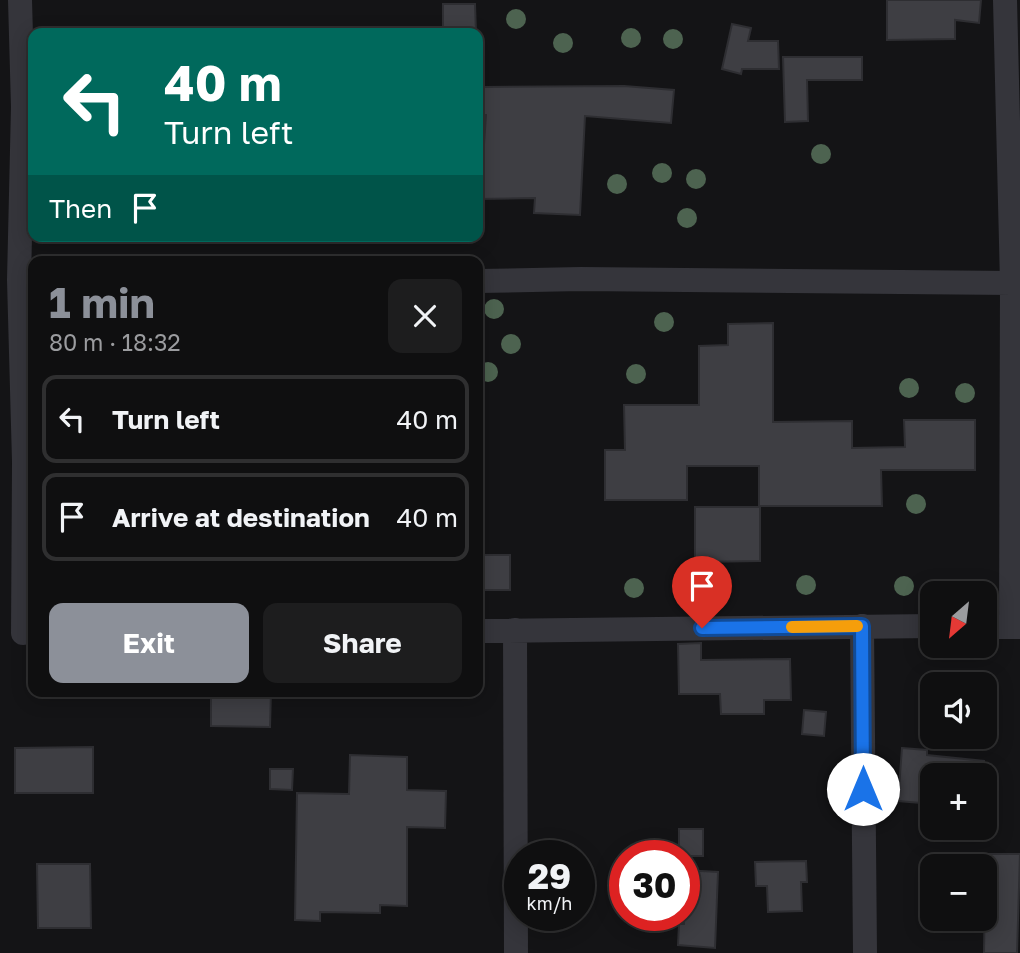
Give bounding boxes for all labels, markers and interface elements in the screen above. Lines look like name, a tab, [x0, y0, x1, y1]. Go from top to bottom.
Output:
text: 40 m	[164, 53, 282, 112]
icon: left	[49, 56, 140, 147]
text: Turn left	[164, 113, 293, 151]
icon: arrive	[126, 189, 164, 227]
text: Then	[49, 193, 112, 224]
text: 1 min	[49, 277, 155, 327]
button: close	[388, 279, 462, 353]
text: 80 m · 18:32	[49, 328, 181, 356]
icon: left	[53, 400, 91, 438]
text: Turn left	[112, 404, 220, 435]
text: 40 m	[397, 404, 458, 435]
icon: arrive	[53, 498, 91, 536]
text: Arrive at destination	[112, 502, 370, 533]
text: 40 m	[397, 502, 458, 533]
pin	[672, 556, 732, 628]
icon: arrive	[683, 567, 721, 605]
north arrow	[920, 581, 998, 658]
map controls	[920, 581, 997, 931]
button: Exit	[49, 603, 249, 683]
button: Share	[263, 603, 462, 683]
button: sound	[920, 672, 997, 749]
position arrow	[826, 752, 900, 826]
button: +	[920, 763, 997, 840]
speed limit sign: 30	[609, 840, 700, 931]
button: −	[920, 854, 997, 931]
text: 29	[528, 855, 571, 897]
text: km/h	[527, 892, 572, 914]

